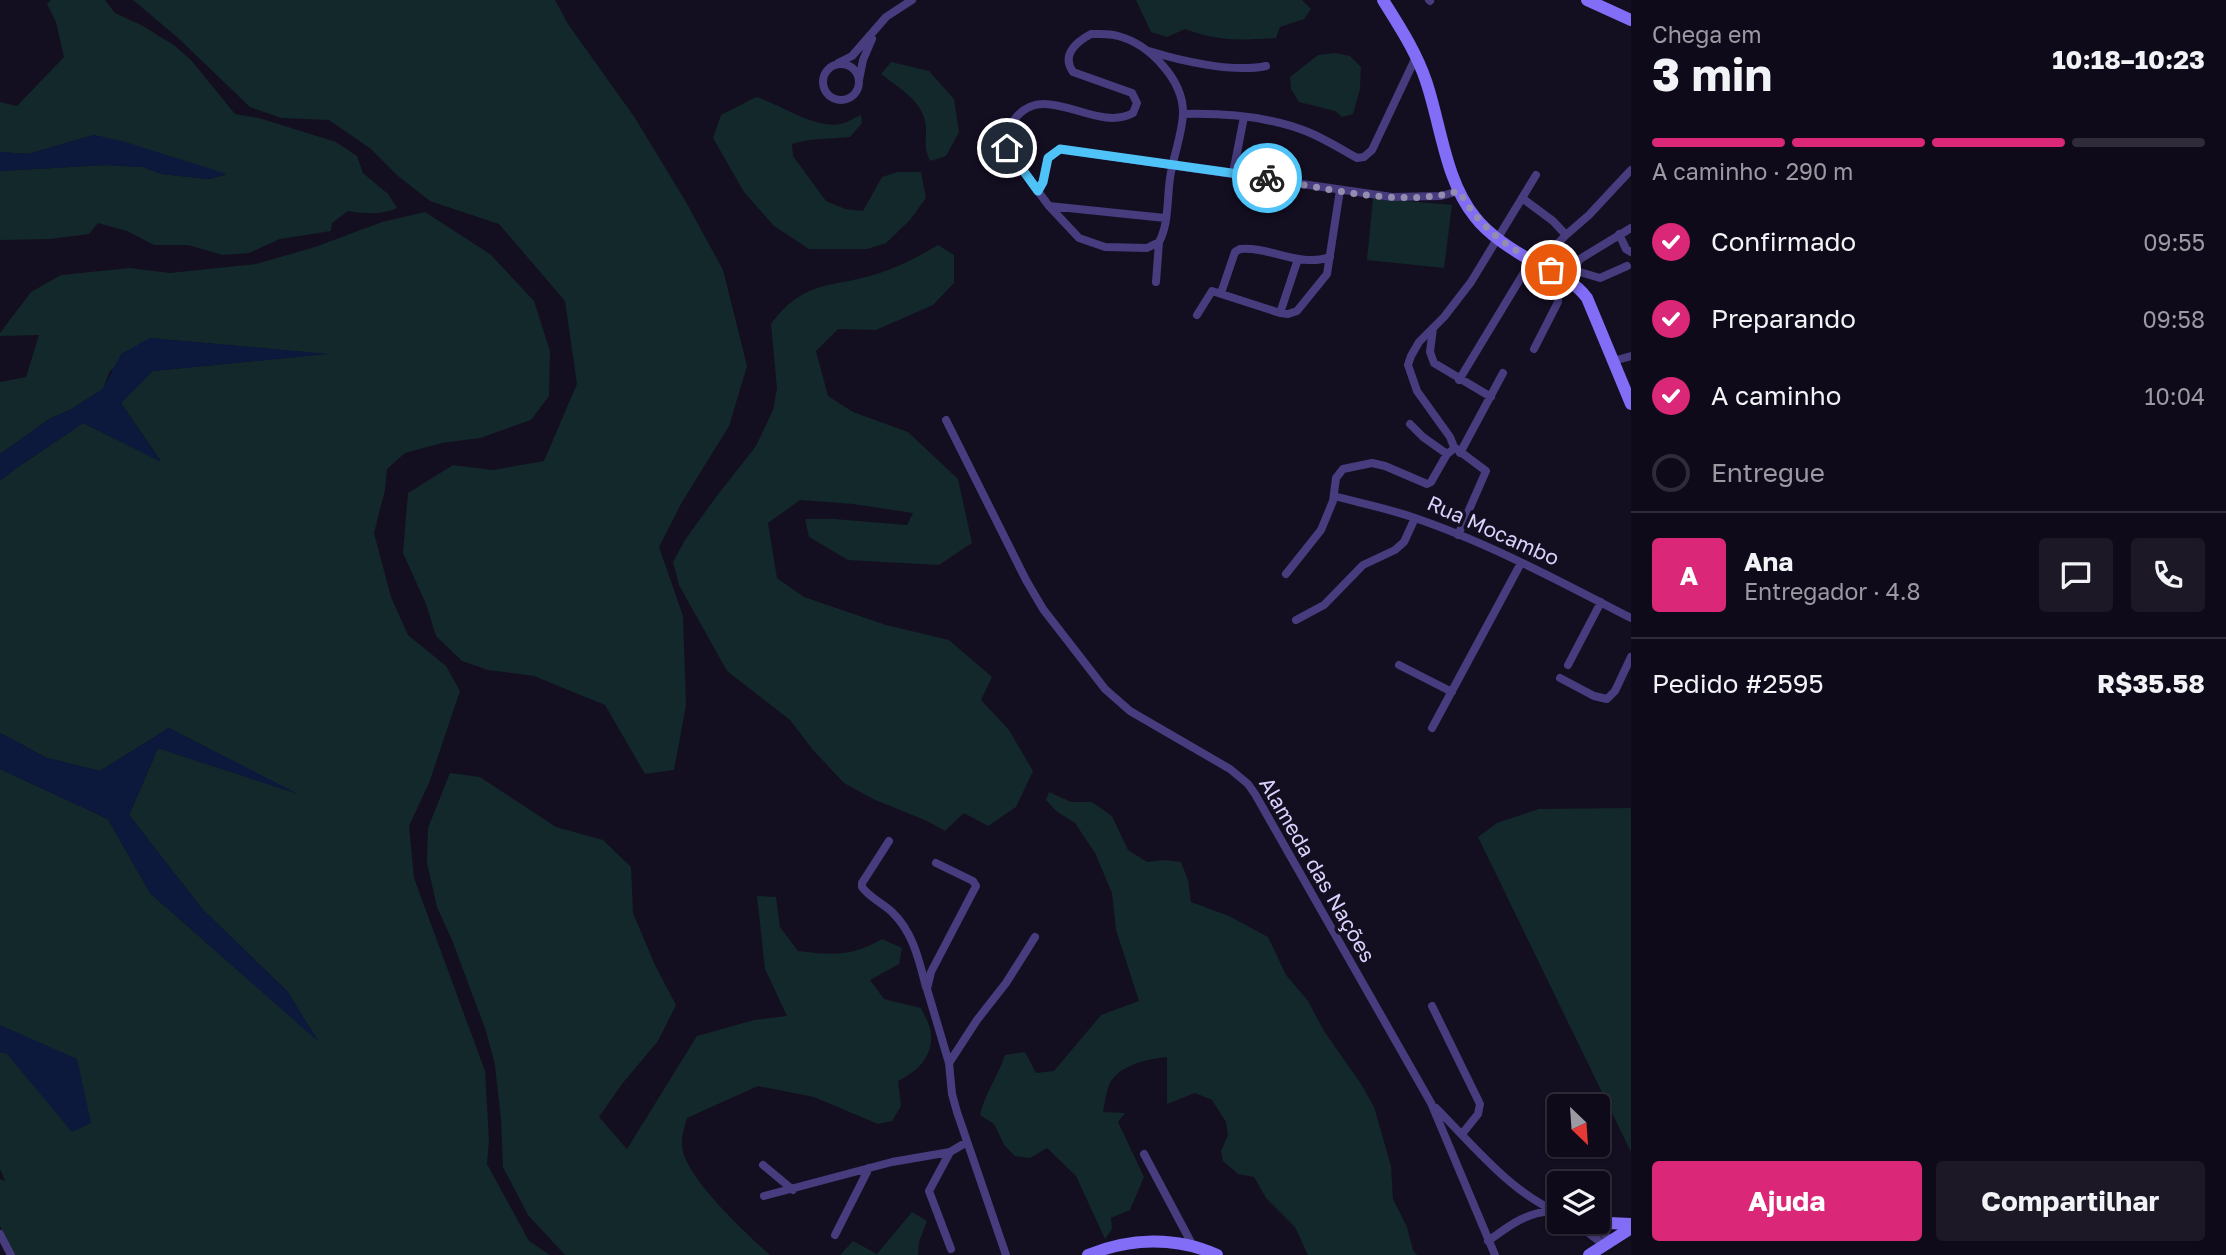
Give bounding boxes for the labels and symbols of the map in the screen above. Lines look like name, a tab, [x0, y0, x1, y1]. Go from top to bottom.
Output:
pin	[977, 118, 1037, 178]
courier	[1232, 143, 1302, 213]
pin	[1521, 240, 1581, 300]
street label: Rua Mocambo	[1423, 489, 1563, 571]
street label: Alameda das Nações	[1254, 772, 1381, 967]
north arrow	[1547, 1094, 1610, 1157]

